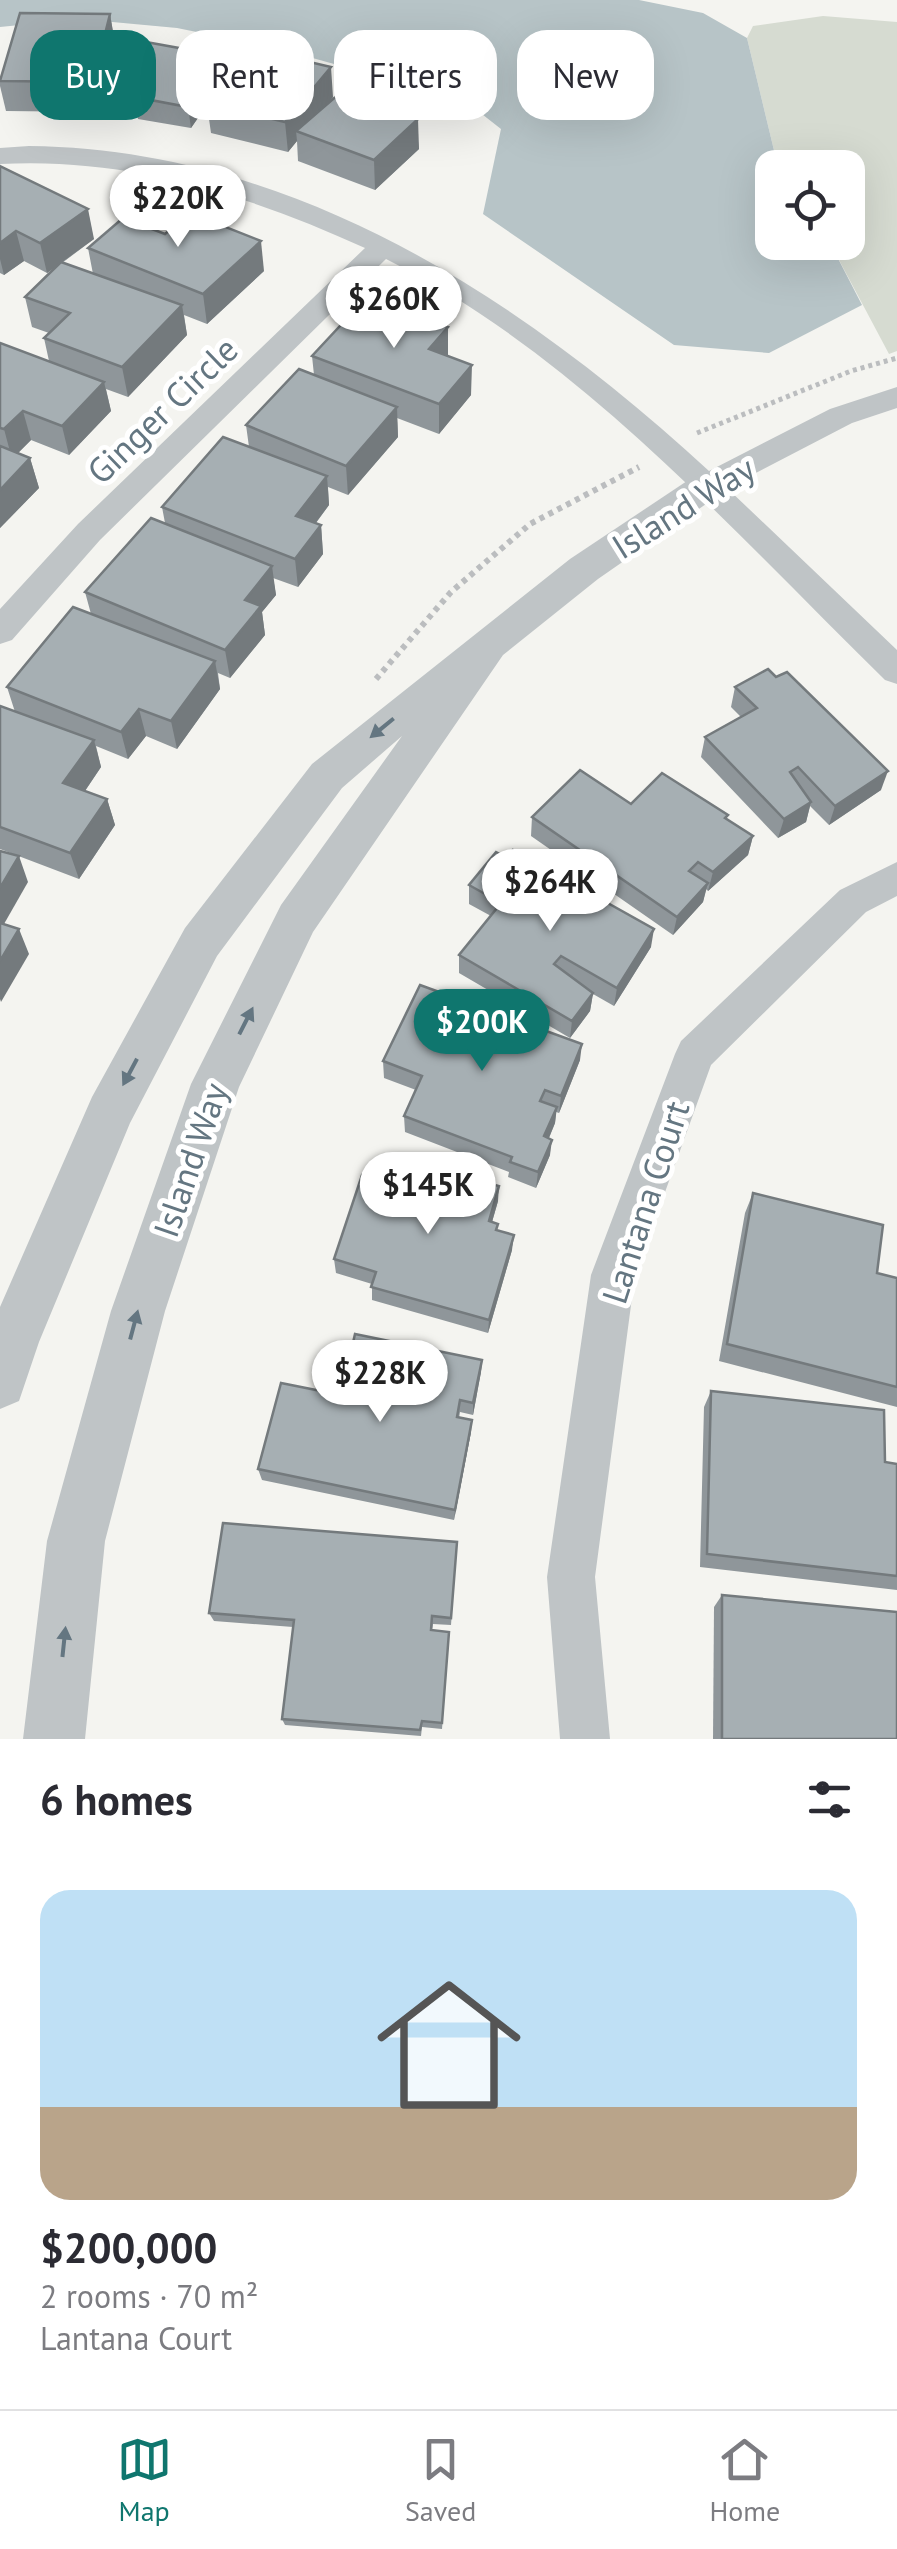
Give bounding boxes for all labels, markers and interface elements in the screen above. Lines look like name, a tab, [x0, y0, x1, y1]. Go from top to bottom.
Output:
chip: Buy	[30, 30, 156, 120]
chip: Rent	[176, 30, 314, 120]
chip: Filters	[334, 30, 497, 120]
chip: New	[517, 30, 654, 120]
map controls	[755, 150, 865, 260]
button: locate	[755, 150, 865, 260]
pin: $220K	[108, 165, 248, 250]
text: $220K	[132, 176, 224, 218]
pin: $260K	[324, 266, 464, 351]
text: $260K	[348, 277, 440, 319]
street label: Ginger Circle	[77, 326, 247, 494]
street label: Island Way	[603, 445, 763, 569]
one-way arrow	[370, 717, 395, 738]
pin: $264K	[480, 849, 620, 934]
text: $264K	[504, 860, 596, 902]
pin: $200K	[412, 989, 552, 1074]
text: $200K	[436, 1000, 528, 1042]
one-way arrow	[237, 1006, 254, 1035]
one-way arrow	[122, 1058, 139, 1087]
street label: Island Way	[142, 1077, 238, 1243]
street label: Lantana Court	[591, 1095, 699, 1309]
pin: $145K	[358, 1152, 498, 1237]
text: $145K	[382, 1163, 474, 1205]
one-way arrow	[127, 1310, 142, 1340]
pin: $228K	[310, 1340, 450, 1425]
text: $228K	[334, 1351, 426, 1393]
one-way arrow	[57, 1626, 73, 1657]
text: 6 homes	[40, 1772, 193, 1827]
icon: filters	[802, 1772, 857, 1827]
icon: home	[359, 1955, 539, 2135]
text: $200,000	[40, 2220, 217, 2275]
text: 2 rooms · 70 m²	[40, 2275, 258, 2317]
text: Lantana Court	[40, 2317, 232, 2359]
tab: Map	[117, 2432, 172, 2529]
tab: Saved	[405, 2432, 476, 2529]
tab: Home	[710, 2432, 780, 2529]

